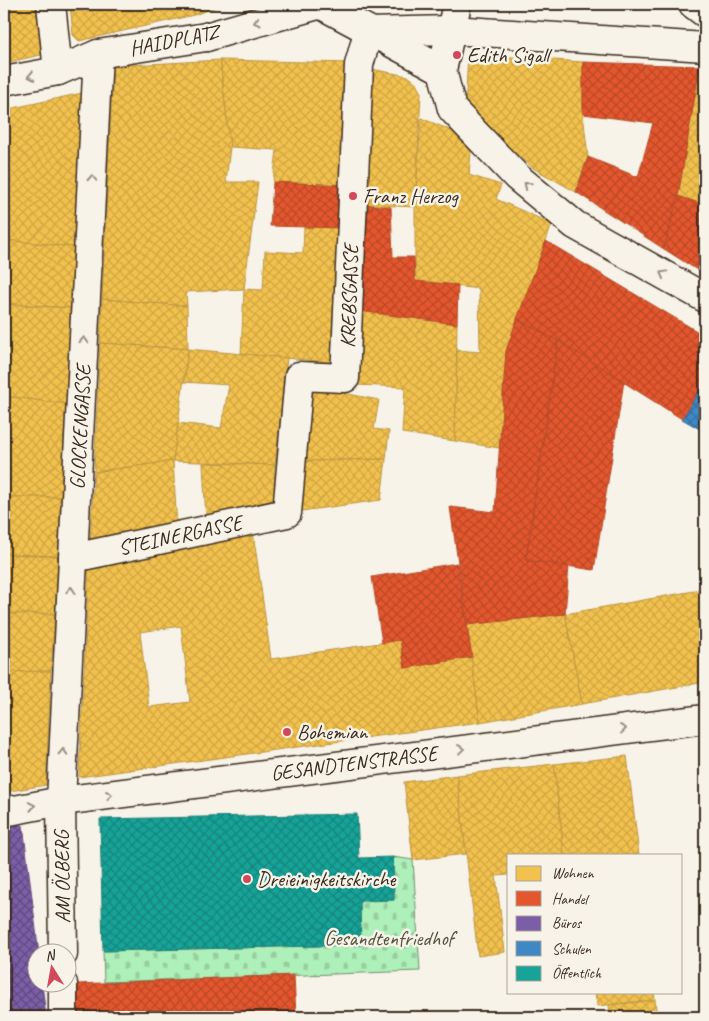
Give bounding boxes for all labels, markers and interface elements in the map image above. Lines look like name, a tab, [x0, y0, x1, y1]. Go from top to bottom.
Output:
one-way arrow	[254, 16, 262, 26]
street label: HAIDPLATZ	[127, 18, 224, 61]
place label: Edith Sigall	[467, 42, 553, 68]
marker: Edith Sigall	[451, 49, 463, 61]
one-way arrow	[26, 70, 35, 81]
one-way arrow	[87, 174, 98, 182]
place label: Franz Herzog	[363, 183, 459, 209]
one-way arrow	[524, 183, 533, 191]
marker: Franz Herzog	[347, 190, 359, 202]
street label: KREBSGASSE	[334, 241, 364, 348]
one-way arrow	[659, 270, 668, 280]
one-way arrow	[79, 336, 90, 344]
street label: GLOCKENGASSE	[64, 361, 96, 490]
street label: STEINERGASSE	[116, 509, 247, 561]
one-way arrow	[66, 586, 77, 594]
place label: Bohemian	[297, 719, 369, 745]
one-way arrow	[619, 724, 627, 735]
marker: Bohemian	[281, 726, 293, 738]
street label: GESANDTENSTRASSE	[269, 740, 441, 786]
one-way arrow	[457, 745, 466, 755]
one-way arrow	[58, 748, 68, 756]
one-way arrow	[106, 790, 114, 801]
one-way arrow	[28, 802, 37, 812]
street label: AM ÖLBERG	[48, 828, 76, 924]
legend	[507, 854, 682, 994]
text: Wohnen	[552, 864, 595, 883]
place label: Dreieinigkeitskirche	[257, 866, 397, 892]
marker: Dreieinigkeitskirche	[241, 873, 253, 885]
text: Handel	[552, 890, 590, 909]
text: Büros	[552, 914, 583, 933]
park label: Gesandtenfriedhof	[324, 925, 459, 951]
text: Schulen	[552, 940, 592, 959]
north arrow	[28, 944, 78, 994]
text: N	[44, 946, 58, 965]
text: Öffentlich	[552, 964, 602, 983]

